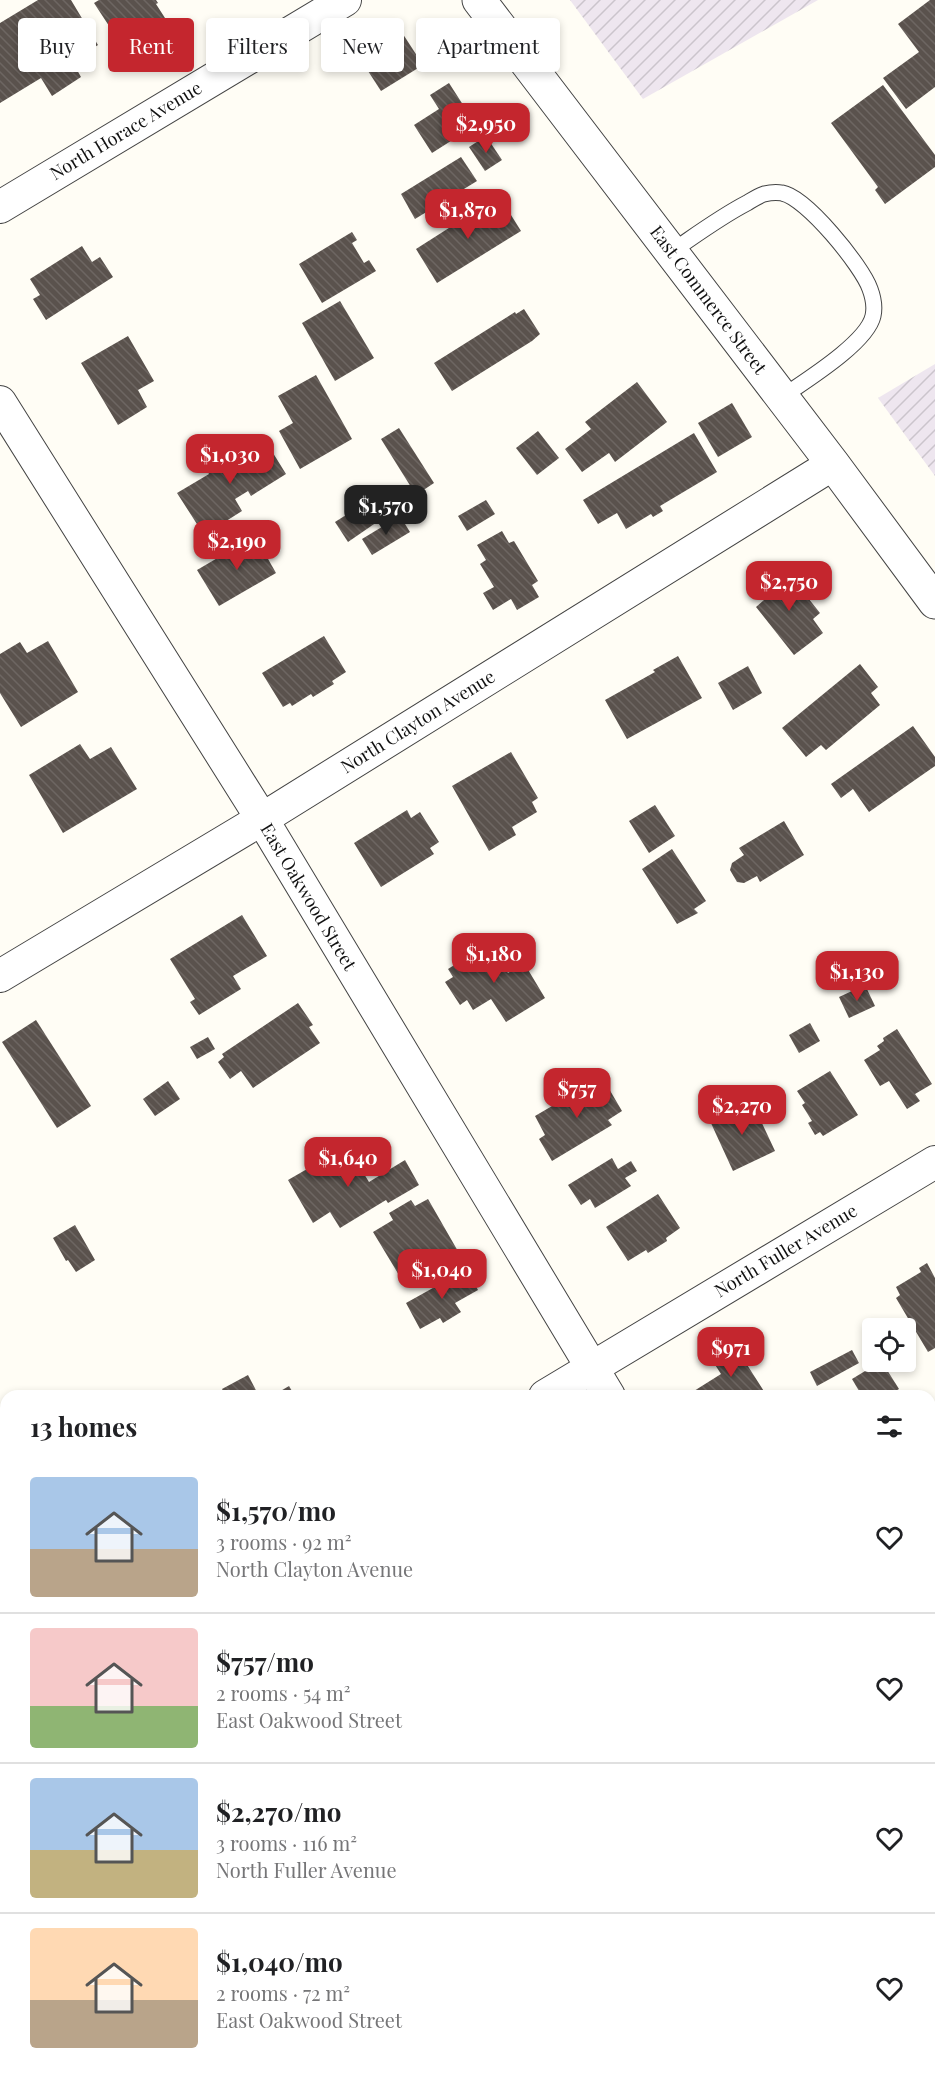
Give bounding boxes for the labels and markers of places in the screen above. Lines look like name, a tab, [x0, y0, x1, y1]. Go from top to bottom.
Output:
pin: $2,950	[437, 103, 535, 154]
pin: $1,870	[419, 189, 517, 240]
pin: $1,030	[181, 434, 279, 485]
pin: $1,570	[337, 485, 435, 536]
pin: $2,190	[188, 520, 286, 571]
pin: $2,750	[740, 561, 838, 612]
pin: $1,180	[445, 933, 543, 984]
pin: $1,130	[808, 951, 906, 1002]
pin: $757	[541, 1068, 613, 1119]
pin: $2,270	[693, 1085, 791, 1136]
pin: $1,640	[299, 1137, 397, 1188]
pin: $1,040	[393, 1249, 491, 1300]
pin: $971	[695, 1327, 767, 1378]

